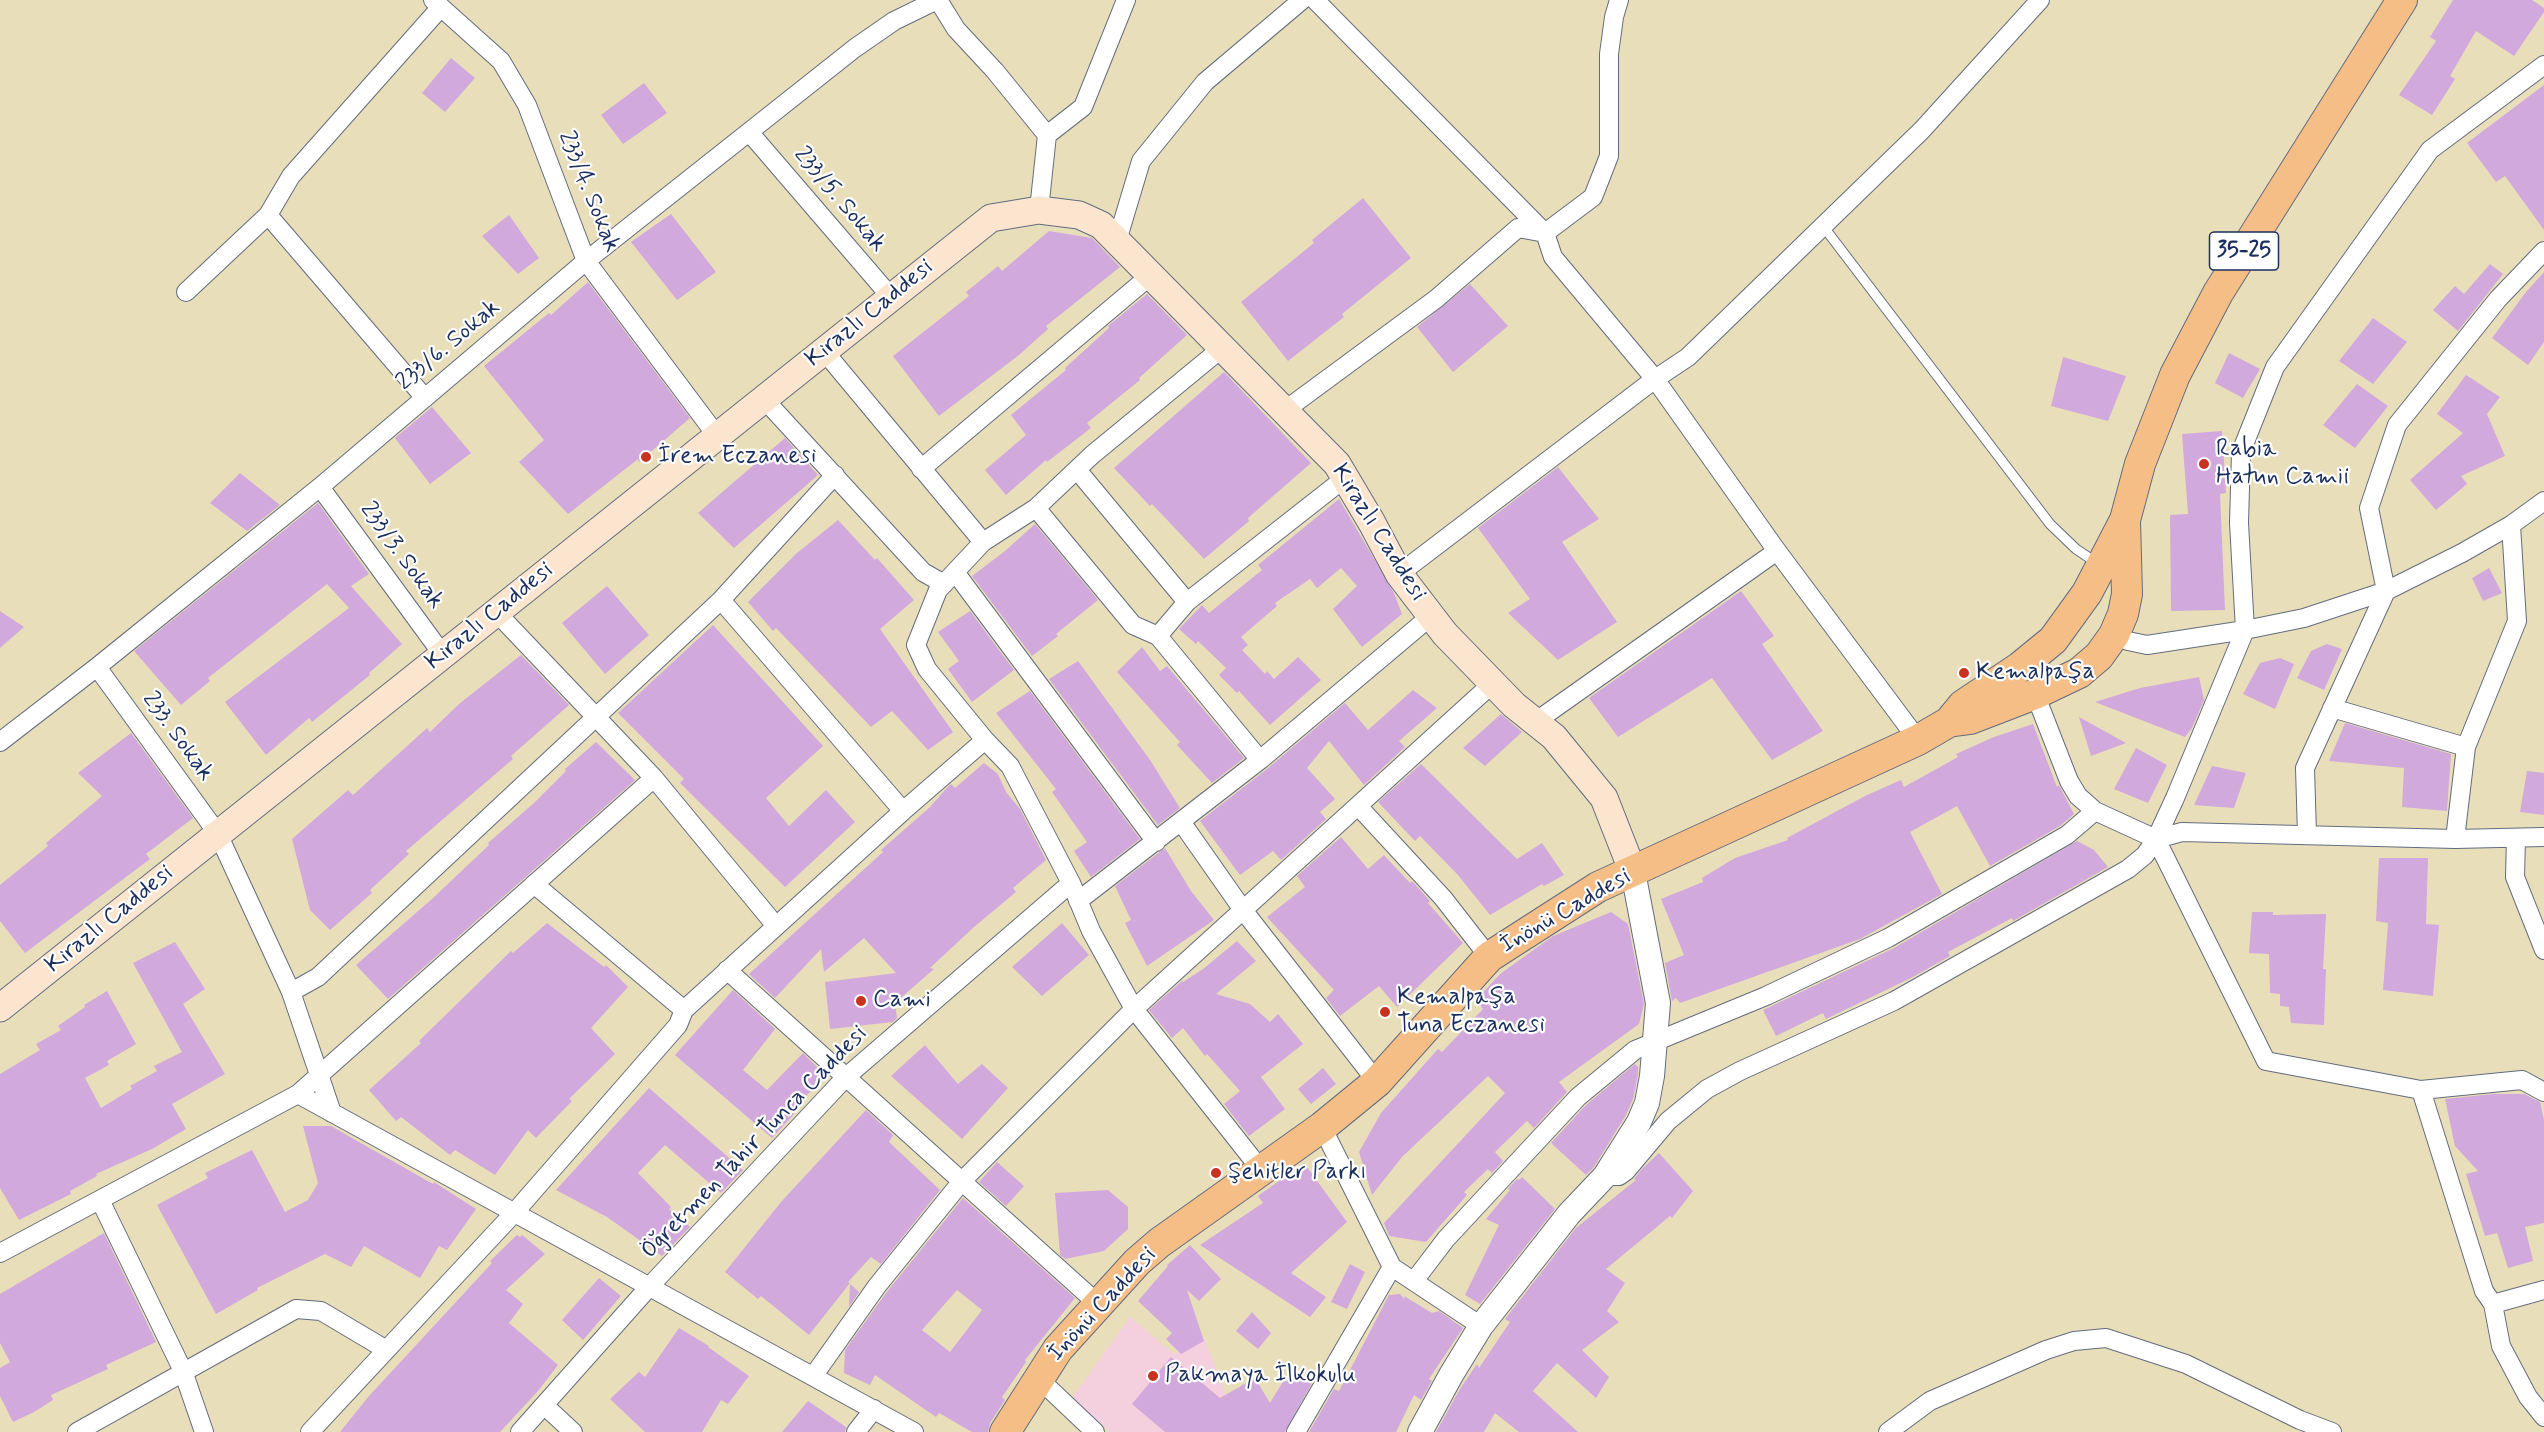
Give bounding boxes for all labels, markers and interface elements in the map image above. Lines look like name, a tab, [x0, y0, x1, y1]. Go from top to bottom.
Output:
street label: 233/4. Sokak	[551, 127, 625, 257]
street label: 233/5. Sokak	[787, 141, 891, 259]
road number: 35-25	[2210, 232, 2278, 270]
street label: Kirazlı Caddesi	[800, 254, 940, 374]
street label: 233/6. Sokak	[391, 294, 507, 398]
place label: Rabia Hatun Camii	[2216, 436, 2349, 492]
place label: İrem Eczanesi	[658, 443, 816, 471]
marker: İrem Eczanesi	[639, 450, 653, 464]
marker: Rabia Hatun Camii	[2197, 457, 2211, 471]
street label: Kirazlı Caddesi	[1324, 459, 1432, 607]
street label: 233/3. Sokak	[353, 497, 449, 615]
street label: Kirazlı Caddesi	[420, 557, 560, 677]
place label: Kemalpaşa	[1976, 659, 2095, 687]
marker: Kemalpaşa	[1957, 666, 1971, 680]
street label: 233. Sokak	[135, 687, 219, 787]
street label: Kirazlı Caddesi	[40, 860, 180, 980]
street label: İnönü Caddesi	[1496, 863, 1636, 961]
place label: Kemalpaşa Tuna Eczanesi	[1397, 984, 1545, 1040]
place label: Cami	[873, 987, 931, 1015]
marker: Cami	[854, 994, 868, 1008]
marker: Kemalpaşa Tuna Eczanesi	[1378, 1005, 1392, 1019]
street label: Öğretmen Tahir Tunca Caddesi	[636, 1020, 874, 1266]
place label: Şehitler Parkı	[1228, 1159, 1367, 1187]
marker: Şehitler Parkı	[1209, 1166, 1223, 1180]
street label: İnönü Caddesi	[1043, 1242, 1163, 1368]
place label: Pakmaya İlkokulu	[1165, 1362, 1356, 1390]
marker: Pakmaya İlkokulu	[1146, 1369, 1160, 1383]

